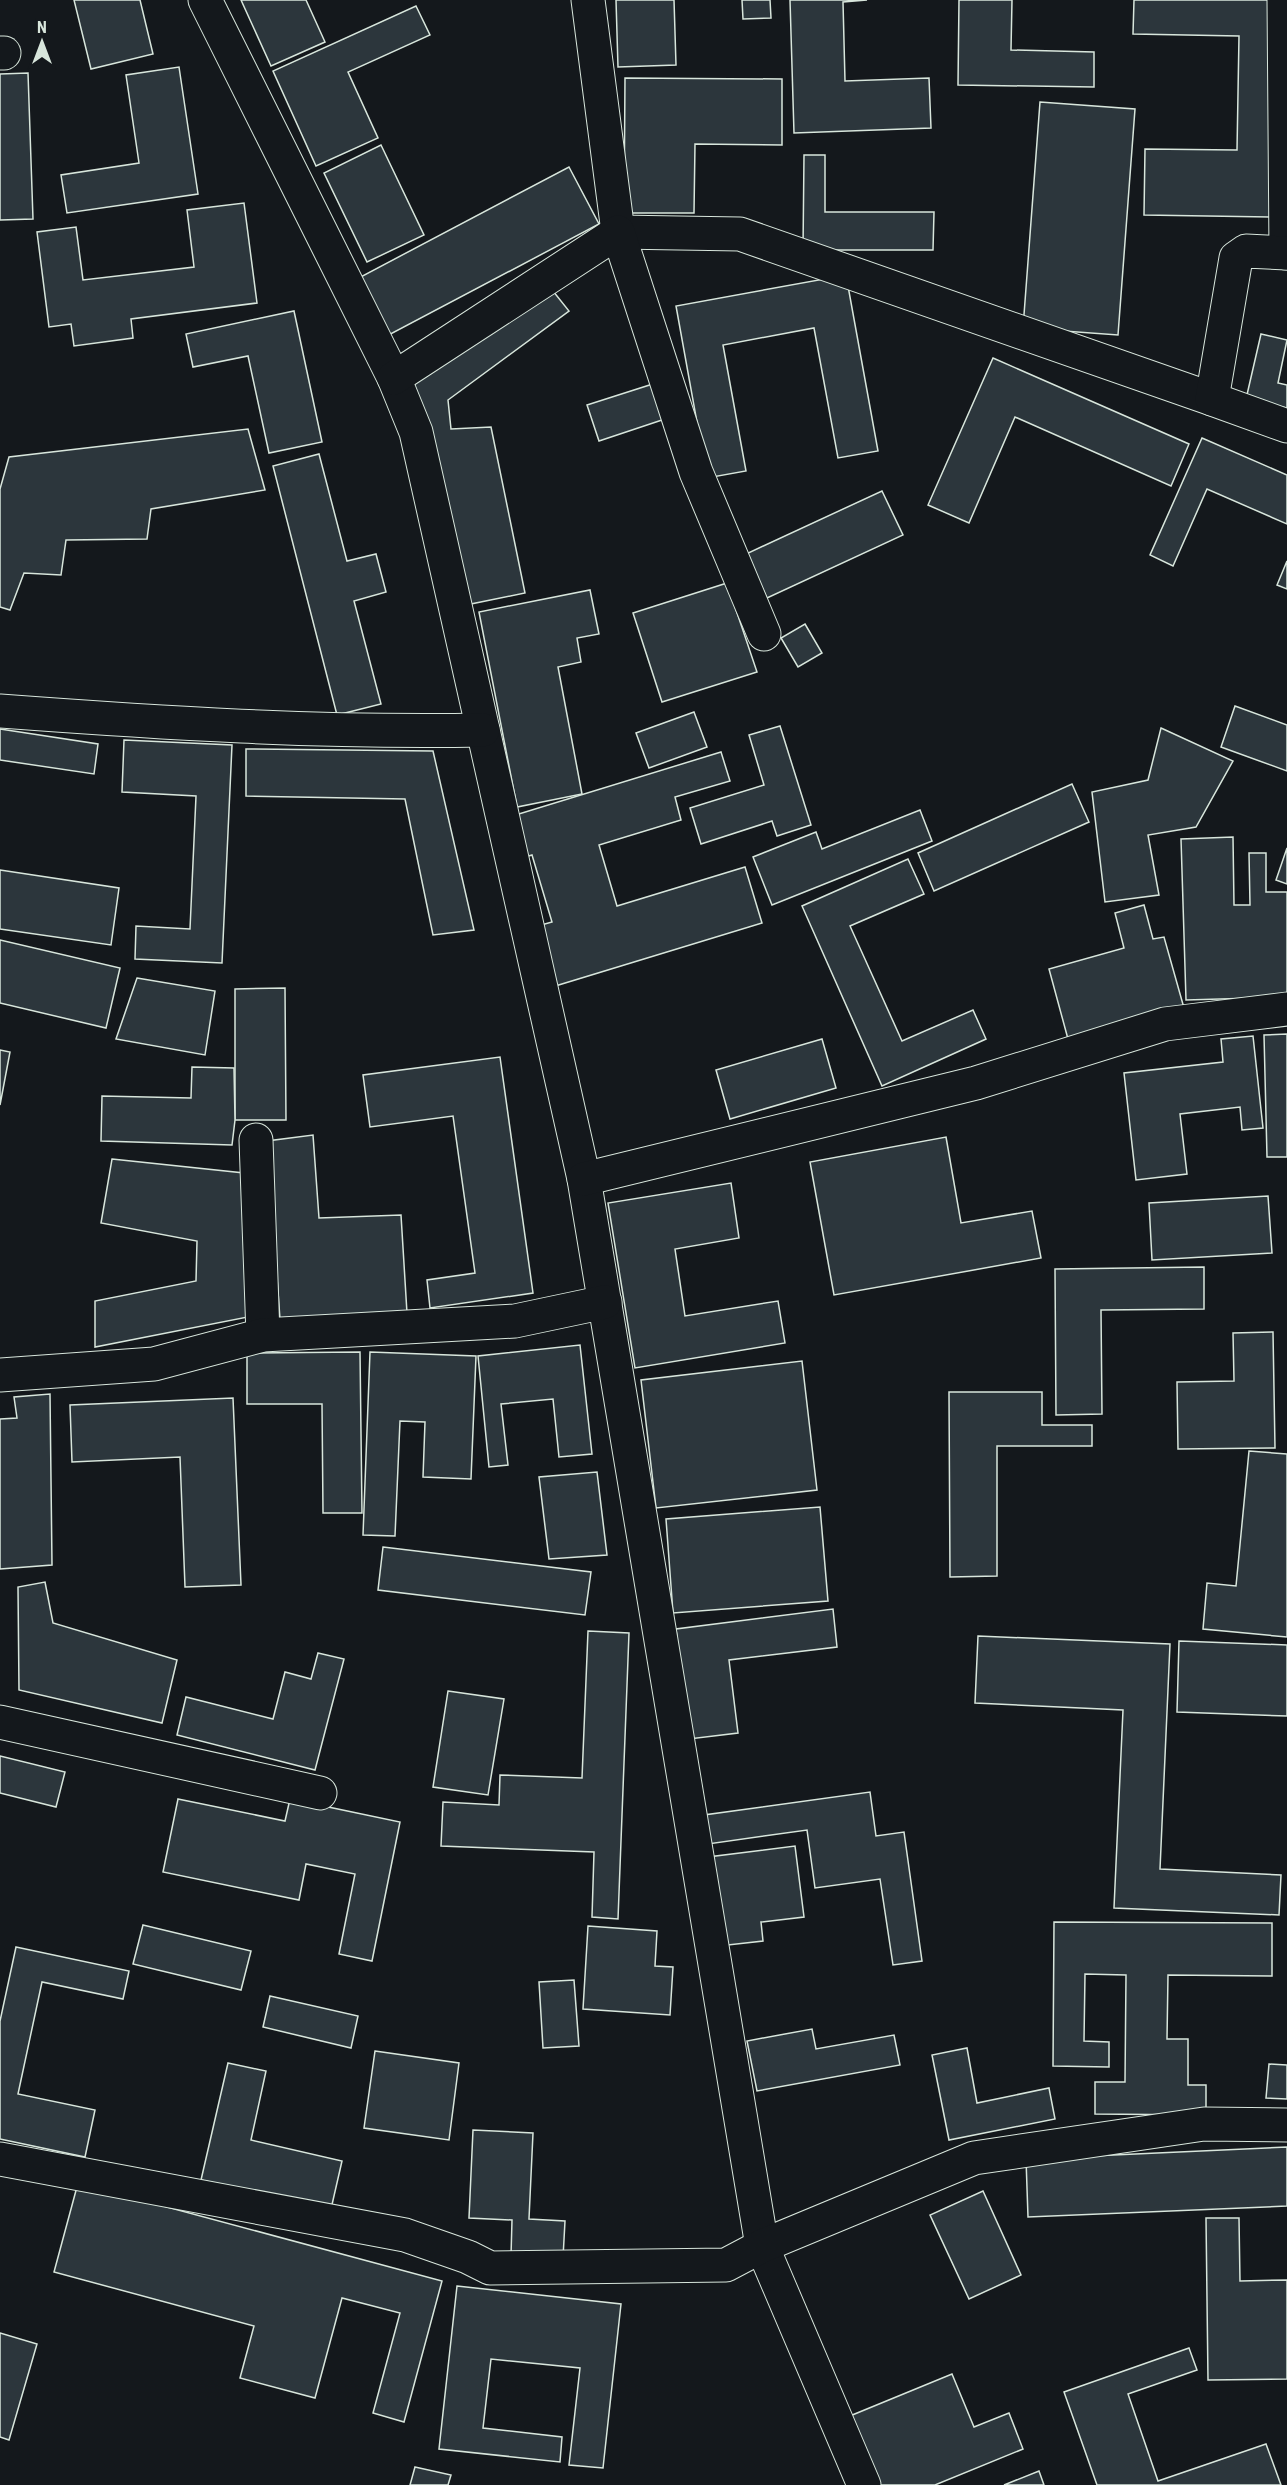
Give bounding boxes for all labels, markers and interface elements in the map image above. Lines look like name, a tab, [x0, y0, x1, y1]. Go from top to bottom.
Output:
north arrow	[12, 12, 72, 72]
text: N	[37, 18, 47, 37]

